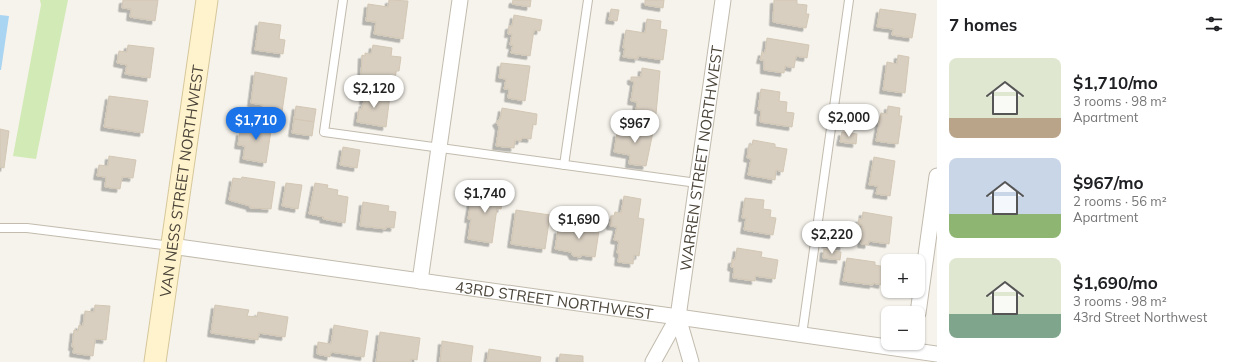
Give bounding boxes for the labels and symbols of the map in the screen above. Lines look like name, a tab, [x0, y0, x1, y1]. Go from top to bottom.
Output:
street label: WARREN STREET NORTHWEST	[675, 44, 726, 272]
street label: VAN NESS STREET NORTHWEST	[155, 63, 207, 298]
pin: $2,120	[341, 75, 407, 109]
pin: $2,000	[816, 104, 882, 138]
pin: $1,710	[223, 107, 289, 141]
pin: $967	[611, 110, 659, 144]
pin: $1,740	[452, 180, 518, 214]
pin: $1,690	[546, 206, 612, 240]
pin: $2,220	[799, 221, 865, 255]
street label: 43RD STREET NORTHWEST	[454, 276, 654, 323]

